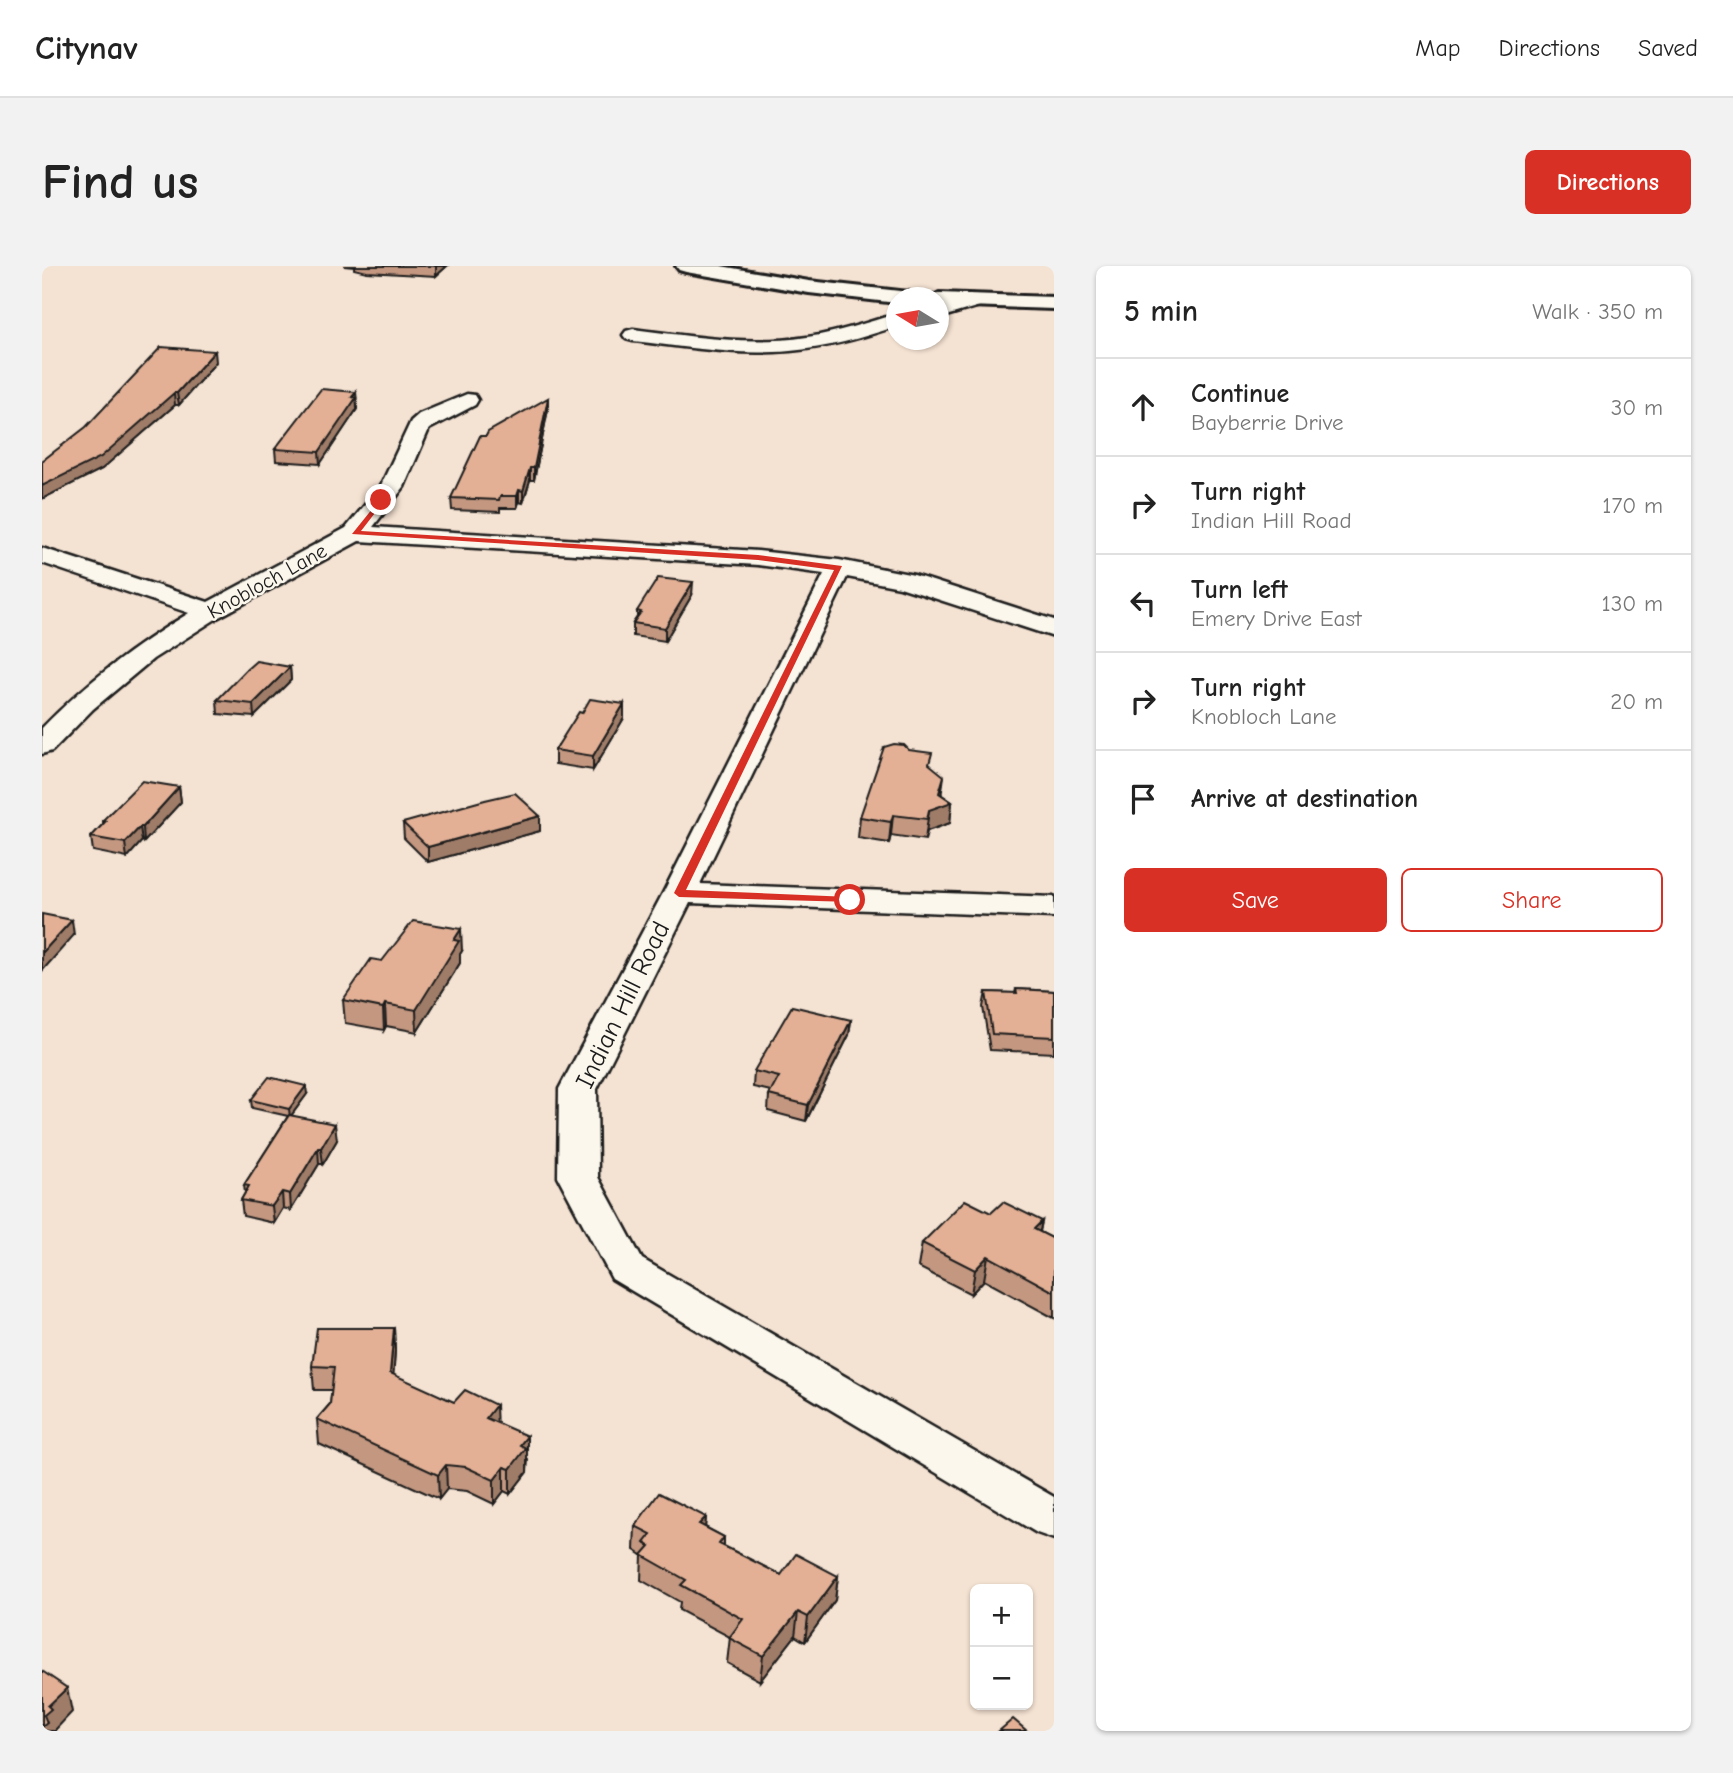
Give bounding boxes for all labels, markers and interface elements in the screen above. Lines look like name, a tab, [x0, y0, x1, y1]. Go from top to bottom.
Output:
text: Citynav	[35, 29, 138, 67]
text: Map	[1415, 34, 1461, 62]
text: Directions	[1499, 34, 1600, 62]
text: Saved	[1638, 34, 1698, 62]
button: Directions	[1525, 150, 1691, 214]
text: Find us	[42, 154, 198, 210]
north arrow	[886, 287, 949, 350]
text: 5 min	[1124, 294, 1198, 329]
text: Walk · 350 m	[1532, 298, 1663, 325]
text: Continue	[1191, 379, 1289, 409]
icon: ahead	[1124, 388, 1162, 426]
text: 30 m	[1611, 394, 1663, 421]
text: Bayberrie Drive	[1191, 409, 1343, 436]
text: Turn right	[1191, 477, 1305, 507]
route end	[365, 484, 396, 515]
icon: right	[1124, 486, 1162, 524]
text: 170 m	[1602, 492, 1663, 519]
text: Indian Hill Road	[1191, 507, 1352, 534]
street label: Knobloch Lane	[203, 538, 331, 624]
text: Turn left	[1191, 575, 1288, 605]
icon: left	[1124, 584, 1162, 622]
text: 130 m	[1602, 590, 1663, 617]
text: Emery Drive East	[1191, 605, 1362, 632]
text: Turn right	[1191, 673, 1305, 703]
icon: right	[1124, 682, 1162, 720]
text: 20 m	[1610, 688, 1663, 715]
text: Knobloch Lane	[1191, 703, 1337, 730]
icon: arrive	[1124, 780, 1162, 818]
text: Arrive at destination	[1191, 784, 1418, 814]
button: Save	[1124, 868, 1387, 932]
button: Share	[1401, 868, 1663, 932]
route start	[834, 884, 865, 915]
street label: Indian Hill Road	[570, 917, 676, 1093]
map controls	[970, 1584, 1033, 1710]
button: +	[970, 1584, 1033, 1647]
button: −	[970, 1647, 1033, 1710]

